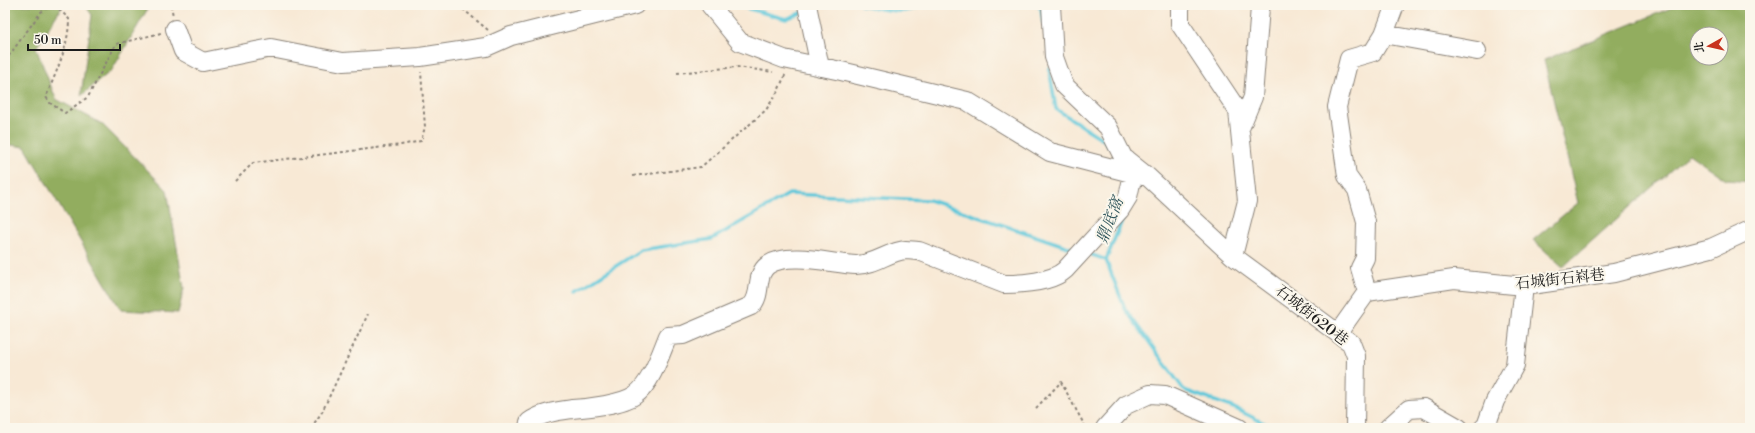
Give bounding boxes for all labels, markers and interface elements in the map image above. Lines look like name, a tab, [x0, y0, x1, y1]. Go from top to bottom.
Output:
scale bar	[28, 26, 120, 52]
north arrow	[1689, 26, 1729, 66]
text: 50 m	[34, 33, 62, 48]
text: 北	[1692, 41, 1708, 54]
water label: 鼎底窩	[1092, 192, 1129, 246]
street label: 石城街石嵙巷	[1514, 265, 1606, 294]
street label: 石城街620巷	[1271, 281, 1352, 350]

